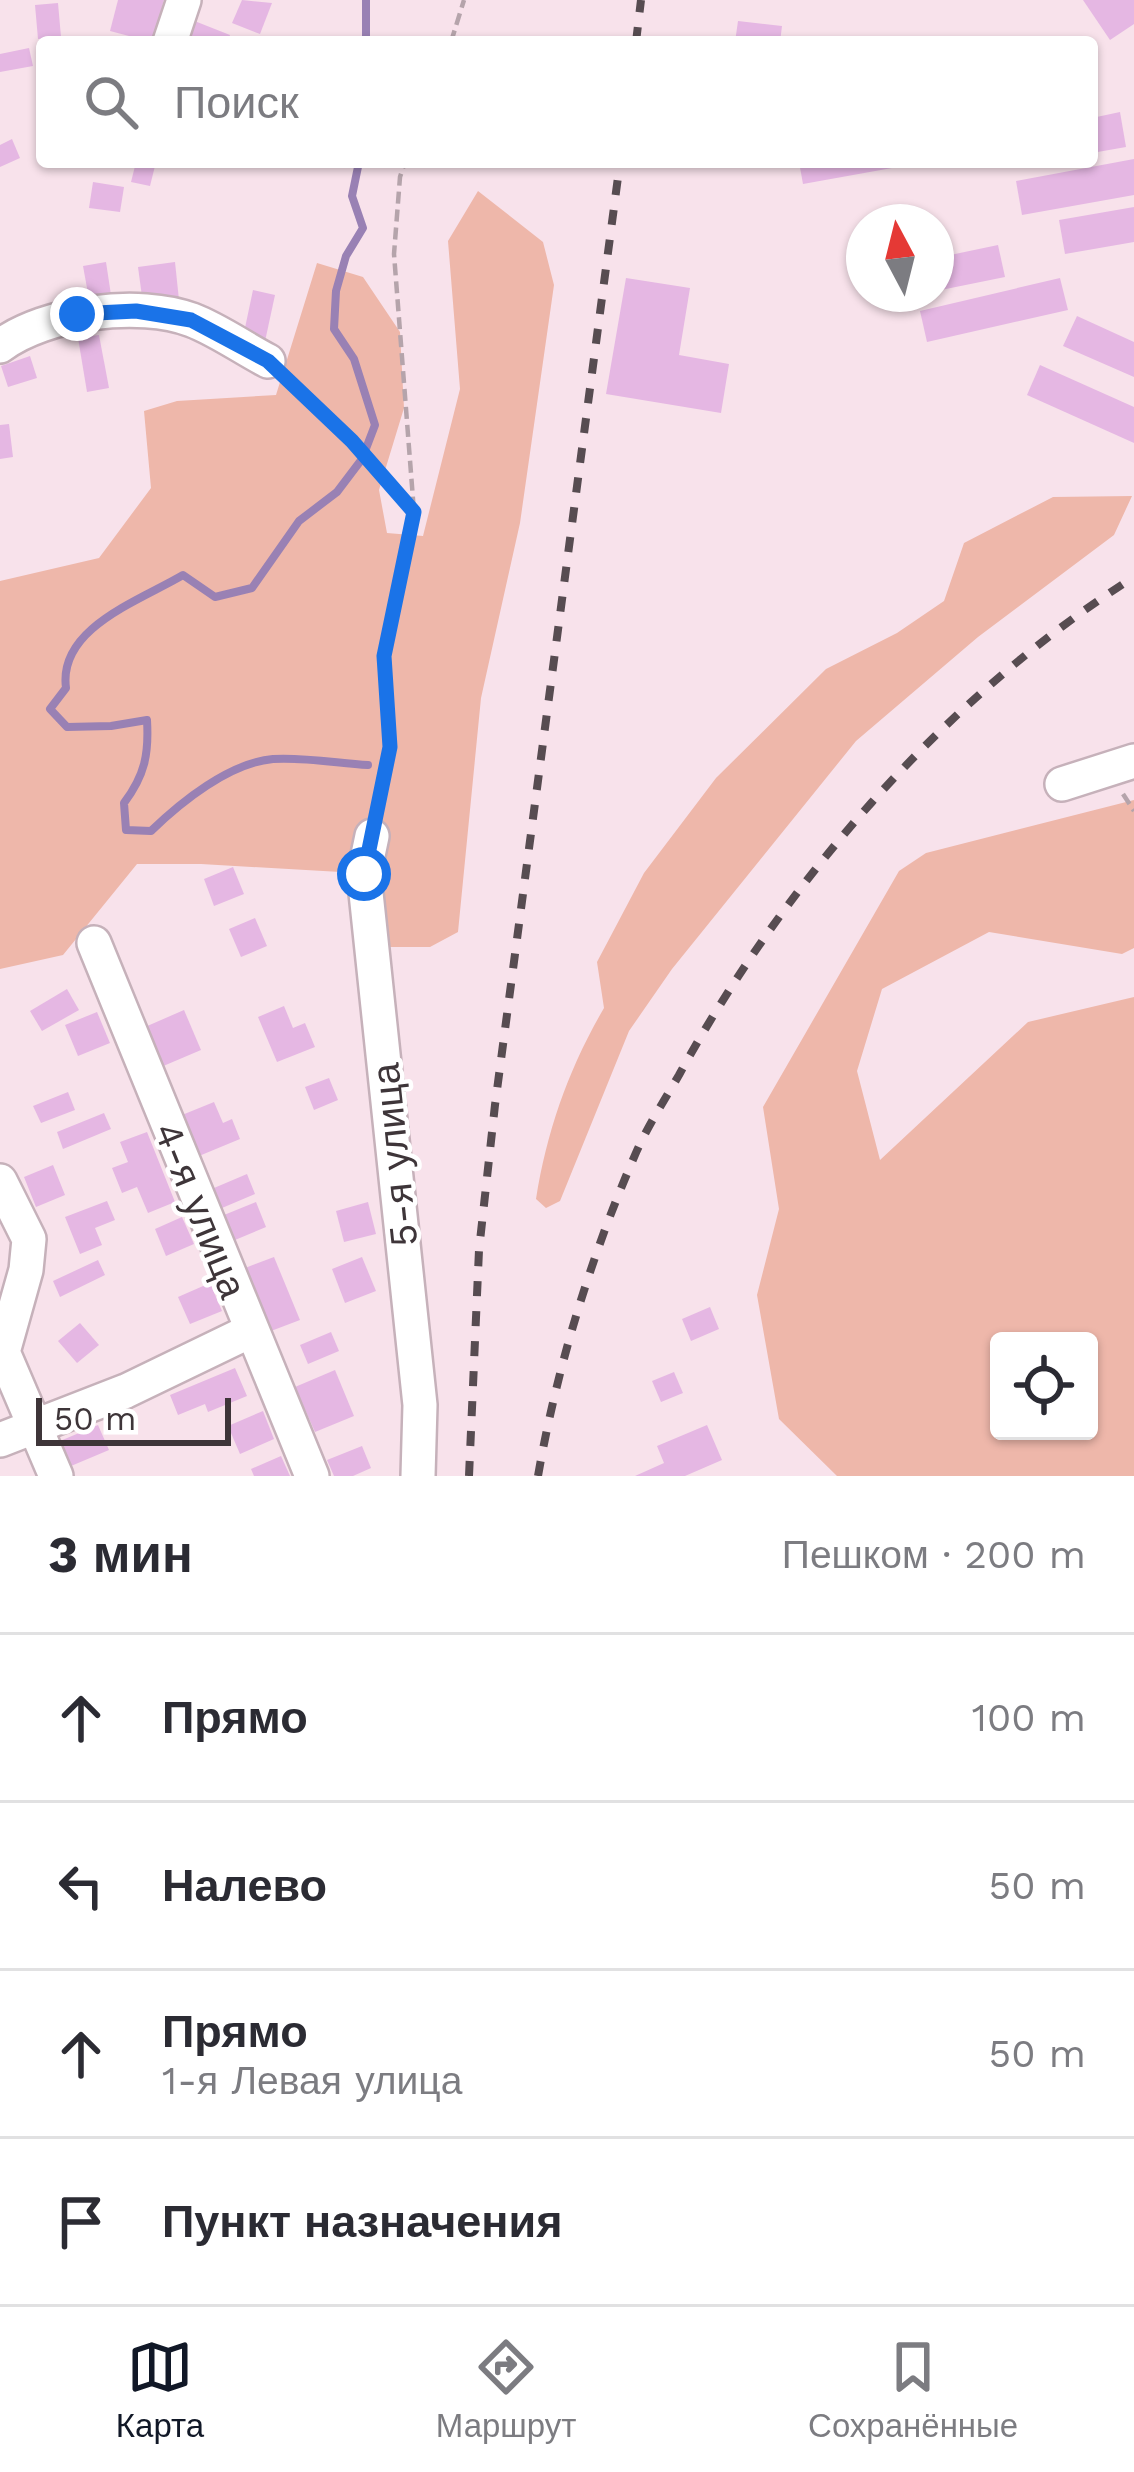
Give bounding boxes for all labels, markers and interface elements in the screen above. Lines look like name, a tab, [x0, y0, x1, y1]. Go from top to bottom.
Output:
search box	[36, 36, 1098, 168]
icon: search	[78, 69, 144, 135]
text: Поиск	[174, 76, 299, 129]
north arrow	[846, 204, 954, 312]
route end	[50, 287, 104, 341]
route start	[337, 847, 391, 901]
street label: 5-я улица	[362, 1061, 427, 1249]
street label: 4-я улица	[145, 1116, 256, 1305]
map controls	[990, 1332, 1098, 1440]
button: locate	[990, 1332, 1098, 1440]
scale bar	[36, 1392, 231, 1445]
text: 50 m	[54, 1399, 136, 1438]
text: 3 мин	[48, 1525, 193, 1584]
text: Пешком · 200 m	[782, 1532, 1086, 1577]
icon: ahead	[48, 1685, 114, 1751]
text: Прямо	[162, 1691, 308, 1744]
text: 100 m	[972, 1695, 1086, 1740]
icon: left	[48, 1853, 114, 1919]
text: Налево	[162, 1859, 327, 1912]
text: 50 m	[989, 1863, 1086, 1908]
text: Прямо	[162, 2005, 308, 2058]
icon: ahead	[48, 2021, 114, 2087]
text: 50 m	[989, 2031, 1086, 2076]
text: 1-я Левая улица	[162, 2058, 462, 2103]
icon: arrive	[48, 2189, 114, 2255]
text: Пункт назначения	[162, 2195, 562, 2248]
tab: Карта	[116, 2334, 204, 2445]
tab: Маршрут	[436, 2334, 576, 2445]
tab: Сохранённые	[808, 2334, 1018, 2445]

